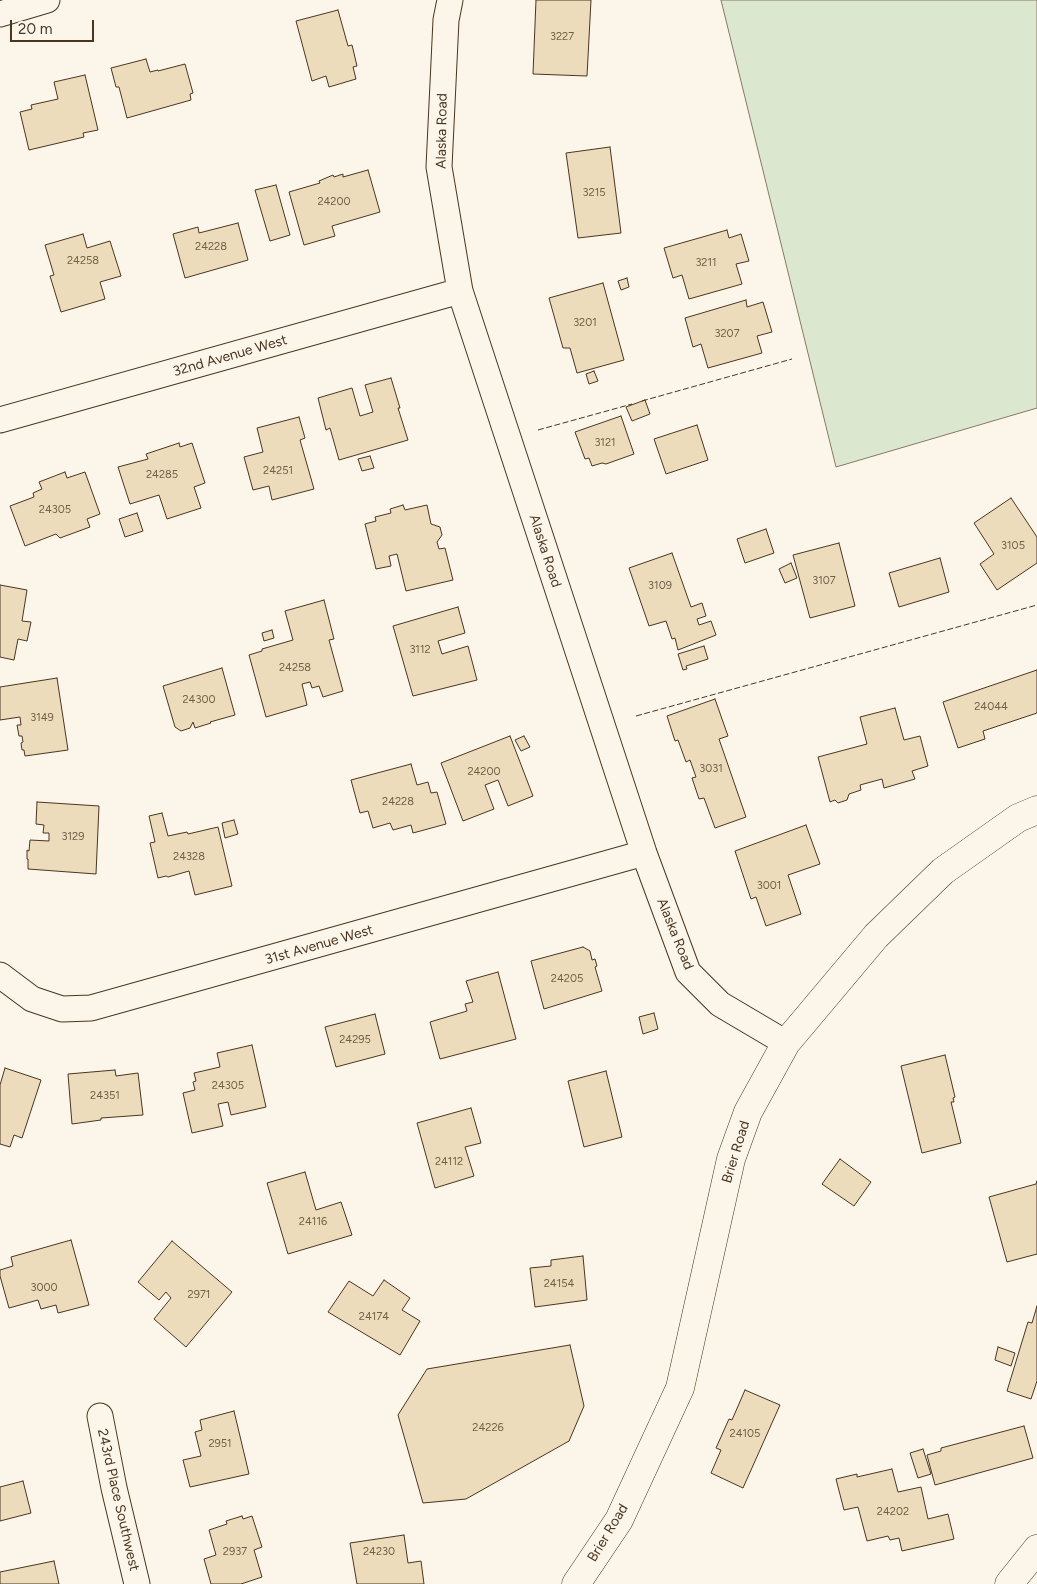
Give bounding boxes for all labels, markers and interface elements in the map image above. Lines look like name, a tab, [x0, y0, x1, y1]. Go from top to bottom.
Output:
scale bar	[12, 10, 96, 42]
text: 20 m	[18, 20, 52, 38]
house number: 3227	[550, 30, 574, 44]
street label: Alaska Road	[433, 93, 451, 169]
house number: 3215	[582, 186, 606, 200]
house number: 24200	[317, 195, 351, 209]
house number: 24228	[195, 240, 227, 254]
house number: 24258	[67, 254, 99, 268]
house number: 3211	[695, 256, 717, 270]
house number: 3201	[573, 316, 597, 330]
house number: 3207	[714, 327, 740, 341]
street label: 32nd Avenue West	[171, 332, 289, 380]
house number: 3121	[594, 436, 616, 450]
house number: 24251	[263, 464, 293, 478]
house number: 24285	[146, 468, 178, 482]
house number: 24305	[39, 503, 71, 517]
street label: Alaska Road	[525, 512, 565, 590]
house number: 3105	[1001, 539, 1025, 553]
house number: 3107	[812, 574, 836, 588]
house number: 3109	[648, 579, 672, 593]
house number: 3112	[409, 643, 431, 657]
house number: 24258	[279, 661, 311, 675]
house number: 24300	[182, 693, 216, 707]
house number: 24044	[974, 700, 1008, 714]
house number: 3149	[30, 711, 54, 725]
house number: 3031	[699, 762, 723, 776]
house number: 24200	[467, 765, 501, 779]
house number: 24228	[382, 795, 414, 809]
house number: 3129	[62, 830, 84, 844]
house number: 24328	[173, 850, 205, 864]
house number: 3001	[757, 879, 781, 893]
street label: Alaska Road	[653, 896, 697, 972]
street label: 31st Avenue West	[263, 922, 375, 968]
house number: 24205	[551, 972, 583, 986]
house number: 24295	[339, 1033, 371, 1047]
house number: 24305	[212, 1079, 244, 1093]
house number: 24351	[90, 1089, 120, 1103]
street label: Brier Road	[719, 1119, 753, 1185]
house number: 24112	[435, 1155, 463, 1169]
house number: 24116	[299, 1215, 327, 1229]
house number: 24154	[544, 1277, 574, 1291]
house number: 3000	[30, 1281, 58, 1295]
house number: 2971	[188, 1288, 210, 1302]
house number: 24174	[359, 1310, 389, 1324]
house number: 24226	[472, 1421, 504, 1435]
street label: 243rd Place Southwest	[93, 1427, 143, 1573]
house number: 24105	[730, 1427, 760, 1441]
house number: 2951	[208, 1437, 232, 1451]
street label: Brier Road	[584, 1501, 632, 1565]
house number: 24202	[877, 1505, 909, 1519]
house number: 2937	[223, 1545, 247, 1559]
house number: 24230	[363, 1545, 395, 1559]

